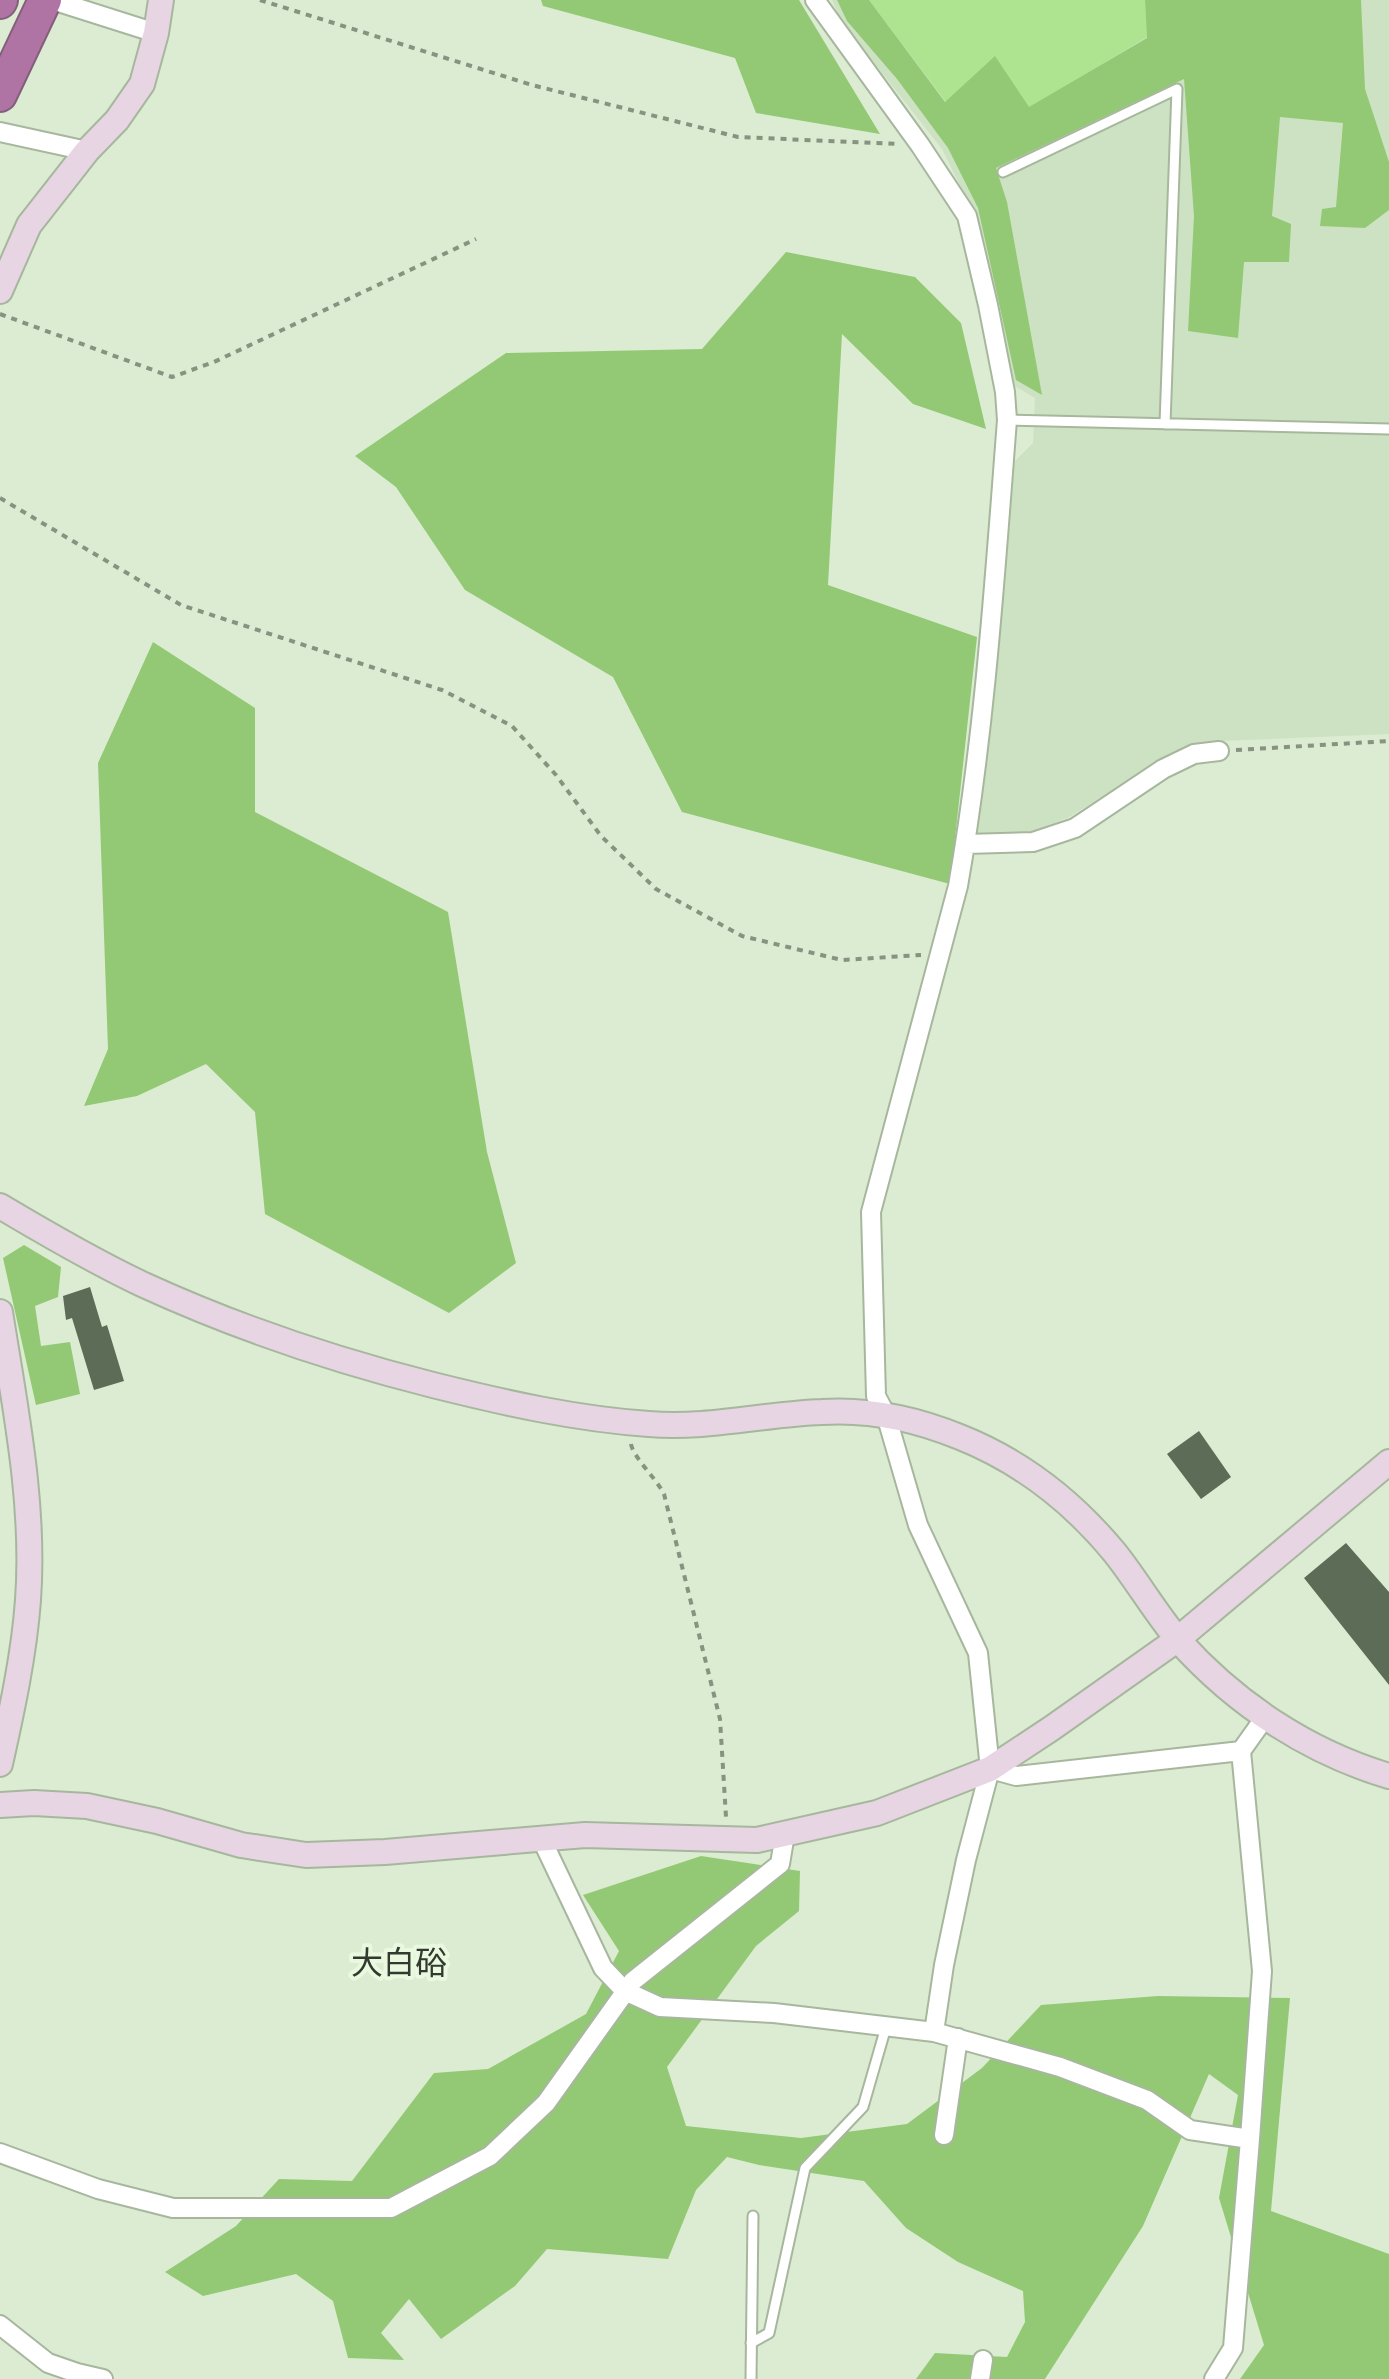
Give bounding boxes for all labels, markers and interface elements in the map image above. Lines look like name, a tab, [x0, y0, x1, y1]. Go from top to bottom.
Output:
district label: 大白硲	[351, 1943, 447, 1981]

